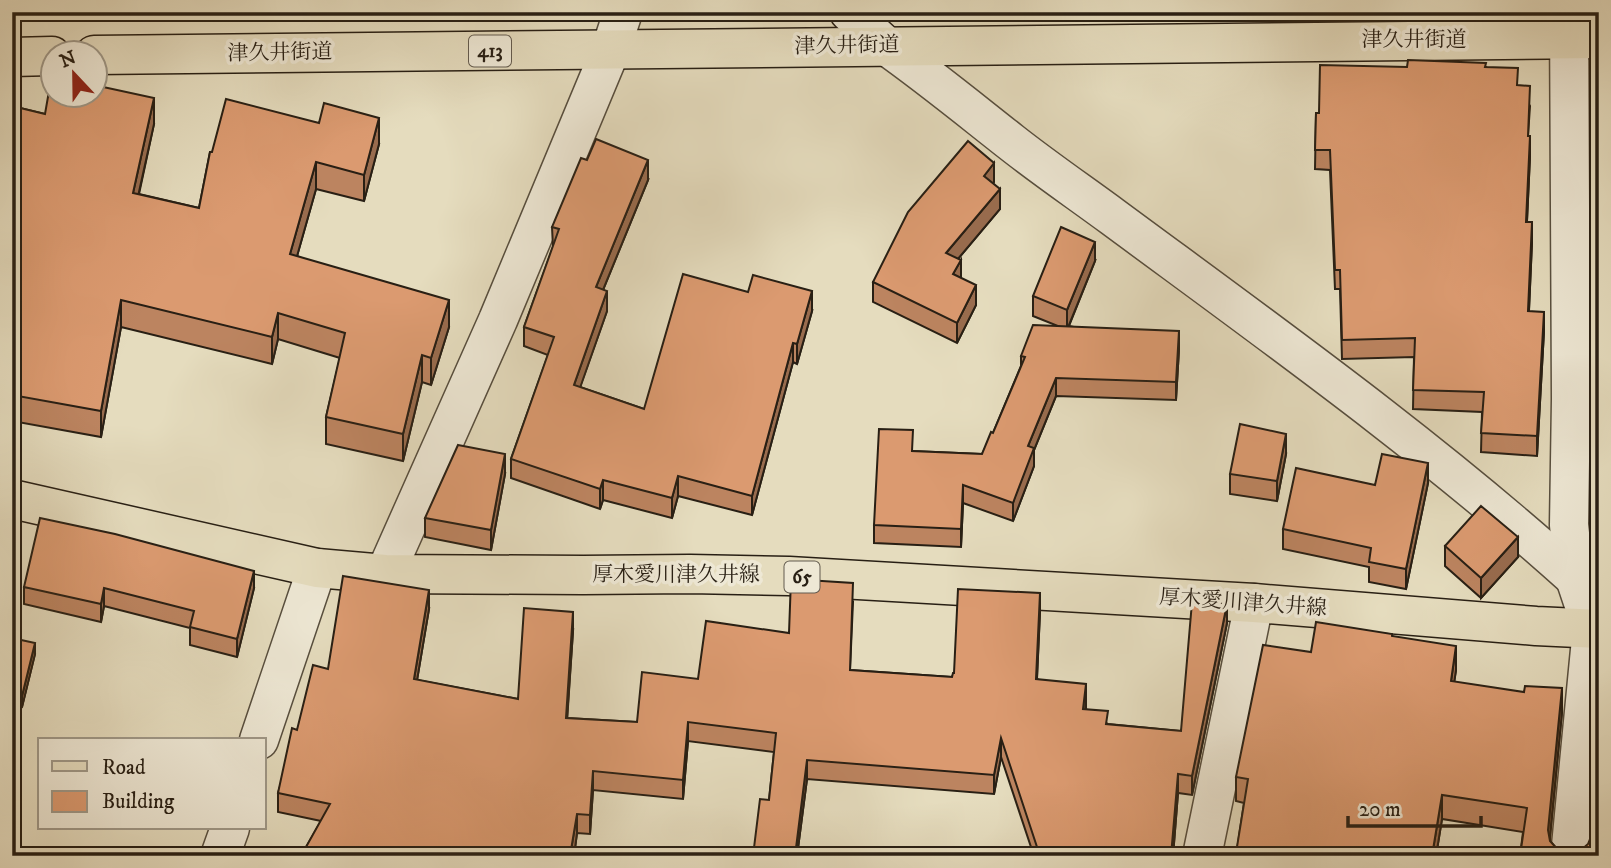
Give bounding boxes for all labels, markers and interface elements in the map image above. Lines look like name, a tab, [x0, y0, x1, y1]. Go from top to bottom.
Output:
street label: 津久井街道	[1362, 27, 1467, 53]
street label: 津久井街道	[794, 32, 900, 60]
road number: 413	[469, 36, 511, 66]
north arrow	[38, 38, 108, 108]
street label: 津久井街道	[227, 39, 333, 67]
text: N	[57, 46, 80, 73]
street label: 厚木愛川津久井線	[592, 562, 760, 588]
road number: 65	[784, 562, 820, 592]
street label: 厚木愛川津久井線	[1158, 584, 1328, 622]
legend	[38, 738, 266, 830]
text: Road	[102, 755, 146, 781]
scale bar	[1348, 784, 1482, 828]
text: Building	[102, 789, 175, 815]
text: 20 m	[1359, 797, 1401, 823]

